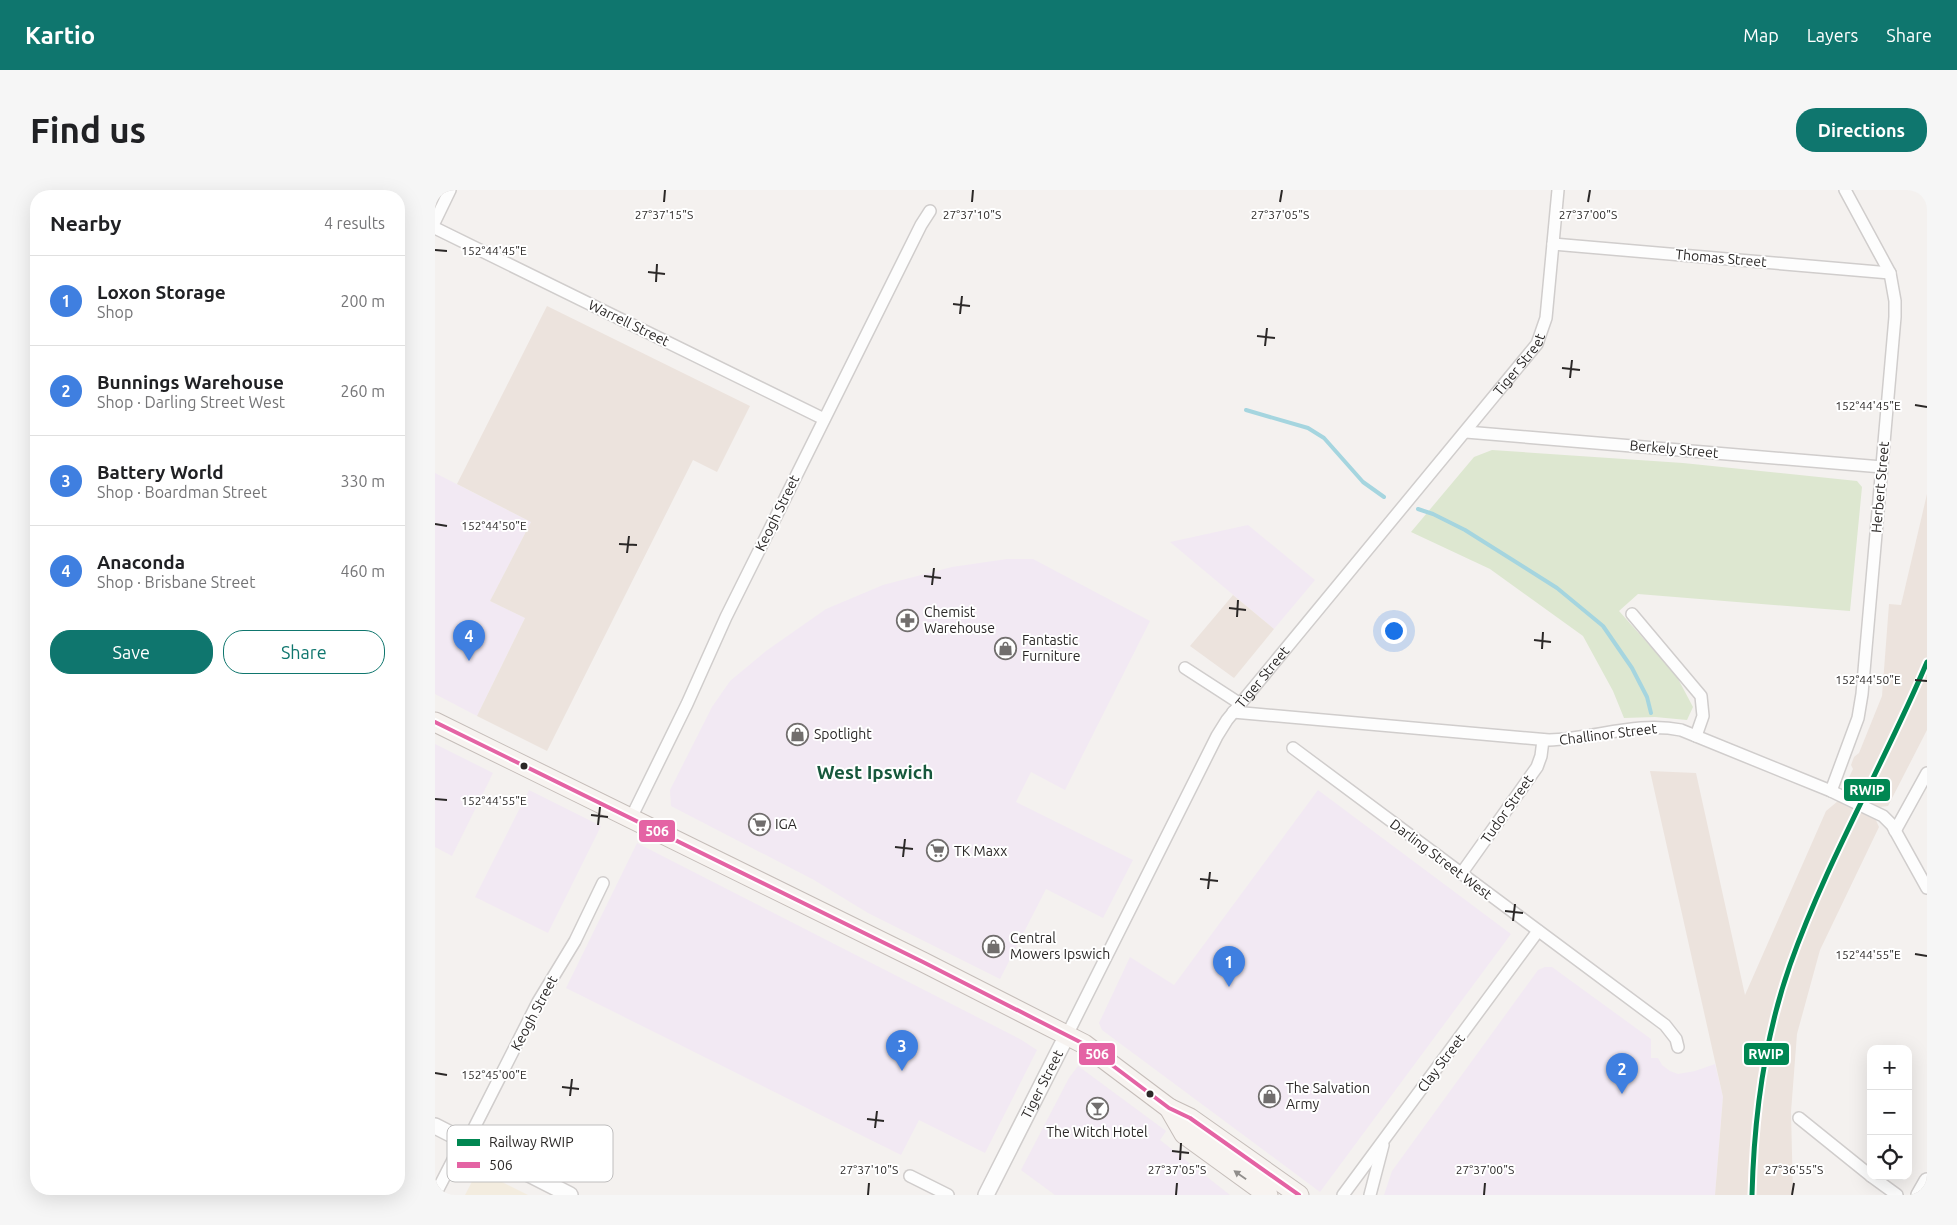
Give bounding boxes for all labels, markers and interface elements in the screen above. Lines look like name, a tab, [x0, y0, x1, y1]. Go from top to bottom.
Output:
text: Kartio	[25, 22, 95, 49]
text: Map	[1743, 25, 1779, 45]
text: Layers	[1807, 25, 1858, 45]
text: Share	[1886, 25, 1932, 45]
button: Directions	[1796, 108, 1927, 152]
text: Find us	[30, 110, 146, 150]
text: 27°37'15"S	[635, 208, 693, 221]
text: 27°37'10"S	[943, 208, 1001, 221]
text: 27°37'05"S	[1251, 208, 1309, 221]
text: 27°37'00"S	[1559, 208, 1617, 221]
text: Nearby	[50, 211, 121, 235]
text: 4 results	[324, 214, 385, 232]
text: 152°44'45"E	[461, 244, 527, 257]
street label: Thomas Street	[1675, 246, 1768, 270]
text: Loxon Storage	[97, 281, 226, 303]
text: 1	[61, 292, 71, 310]
text: 200 m	[340, 292, 385, 310]
street label: Warrell Street	[586, 297, 672, 350]
text: Shop	[97, 303, 133, 321]
street label: Tiger Street	[1490, 331, 1548, 399]
text: Bunnings Warehouse	[97, 371, 284, 393]
text: 2	[61, 382, 71, 400]
text: 260 m	[340, 382, 385, 400]
text: Shop · Darling Street West	[97, 393, 285, 411]
text: 152°44'45"E	[1835, 399, 1901, 412]
street label: Berkely Street	[1629, 437, 1720, 461]
street label: Herbert Street	[1868, 440, 1892, 533]
text: Battery World	[97, 461, 224, 483]
text: 3	[61, 472, 71, 490]
text: 330 m	[340, 472, 385, 490]
street label: Keogh Street	[752, 472, 803, 554]
text: Shop · Boardman Street	[97, 483, 267, 501]
text: 152°44'50"E	[461, 519, 527, 532]
text: Anaconda	[97, 551, 185, 573]
text: 4	[61, 562, 71, 580]
text: 460 m	[340, 562, 385, 580]
text: Shop · Brisbane Street	[97, 573, 255, 591]
place label: Chemist Warehouse	[924, 604, 995, 636]
pharmacy icon: Chemist Warehouse	[896, 608, 920, 632]
your location	[1381, 618, 1407, 644]
pin: 4	[453, 620, 485, 661]
button: Save	[50, 630, 213, 674]
button: Share	[223, 630, 385, 674]
place label: Fantastic Furniture	[1022, 632, 1080, 664]
shop icon: Fantastic Furniture	[994, 636, 1018, 660]
street label: Tiger Street	[1232, 643, 1293, 711]
text: 152°44'50"E	[1835, 673, 1901, 686]
street label: Challinor Street	[1558, 720, 1658, 748]
shop icon: Spotlight	[786, 722, 810, 746]
place label: Spotlight	[814, 726, 872, 742]
unlabelled marker	[519, 761, 529, 771]
district label: West Ipswich	[817, 761, 933, 783]
street label: Tudor Street	[1478, 772, 1537, 846]
line badge: RWIP	[1843, 778, 1891, 802]
text: RWIP	[1849, 782, 1885, 798]
text: 152°44'55"E	[461, 794, 527, 807]
supermarket icon: IGA	[747, 812, 771, 836]
place label: IGA	[775, 816, 797, 832]
street label: Darling Street West	[1387, 816, 1495, 903]
line badge: 506	[638, 819, 676, 843]
text: 506	[645, 823, 669, 839]
supermarket icon: TK Maxx	[926, 839, 950, 863]
place label: TK Maxx	[954, 843, 1007, 859]
place label: Central Mowers Ipswich	[1010, 930, 1110, 962]
shop icon: Central Mowers Ipswich	[982, 934, 1006, 958]
pin: 1	[1213, 946, 1245, 987]
text: 152°44'55"E	[1835, 948, 1901, 961]
street label: Keogh Street	[508, 972, 561, 1053]
pin: 3	[886, 1030, 918, 1071]
street label: Clay Street	[1414, 1030, 1468, 1095]
line badge: 506	[1078, 1042, 1116, 1066]
line badge: RWIP	[1743, 1042, 1790, 1066]
map controls	[1867, 1045, 1912, 1180]
button: +	[1867, 1045, 1912, 1090]
text: 506	[1085, 1046, 1109, 1062]
text: RWIP	[1748, 1046, 1784, 1062]
street label: Tiger Street	[1018, 1047, 1066, 1121]
pin: 2	[1606, 1053, 1638, 1094]
text: 152°45'00"E	[461, 1068, 527, 1081]
place label: The Salvation Army	[1286, 1080, 1370, 1112]
shop icon: The Salvation Army	[1258, 1084, 1282, 1108]
unlabelled marker	[1145, 1089, 1155, 1099]
button: −	[1867, 1090, 1912, 1135]
bar icon: The Witch Hotel	[1085, 1097, 1109, 1121]
place label: The Witch Hotel	[1046, 1124, 1148, 1140]
legend	[447, 1125, 613, 1182]
text: Railway RWIP	[489, 1134, 574, 1150]
button: locate	[1867, 1135, 1912, 1180]
text: 506	[489, 1157, 513, 1173]
text: 27°37'10"S	[840, 1163, 898, 1176]
text: 27°37'05"S	[1148, 1163, 1206, 1176]
text: 27°37'00"S	[1456, 1163, 1514, 1176]
text: 27°36'55"S	[1765, 1163, 1823, 1176]
one-way arrow	[1233, 1170, 1247, 1180]

